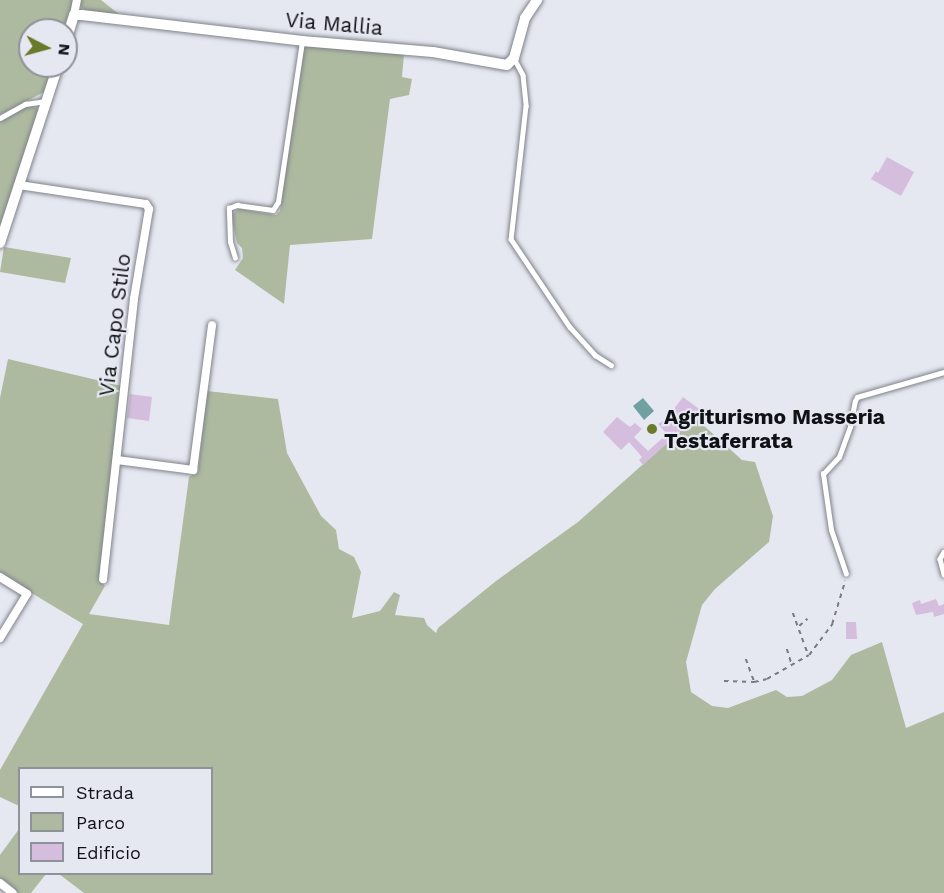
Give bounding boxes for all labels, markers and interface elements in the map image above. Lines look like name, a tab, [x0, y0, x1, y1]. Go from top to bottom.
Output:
street label: Via Mallia	[284, 7, 384, 41]
north arrow	[18, 18, 78, 78]
text: N	[54, 43, 74, 57]
street label: Via Capo Stilo	[94, 252, 136, 398]
place label: Agriturismo Masseria Testaferrata	[664, 404, 885, 454]
marker: Agriturismo Masseria Testaferrata	[645, 422, 659, 436]
legend	[18, 767, 213, 875]
text: Strada	[76, 782, 134, 803]
text: Parco	[76, 812, 125, 833]
text: Edificio	[76, 842, 141, 863]

